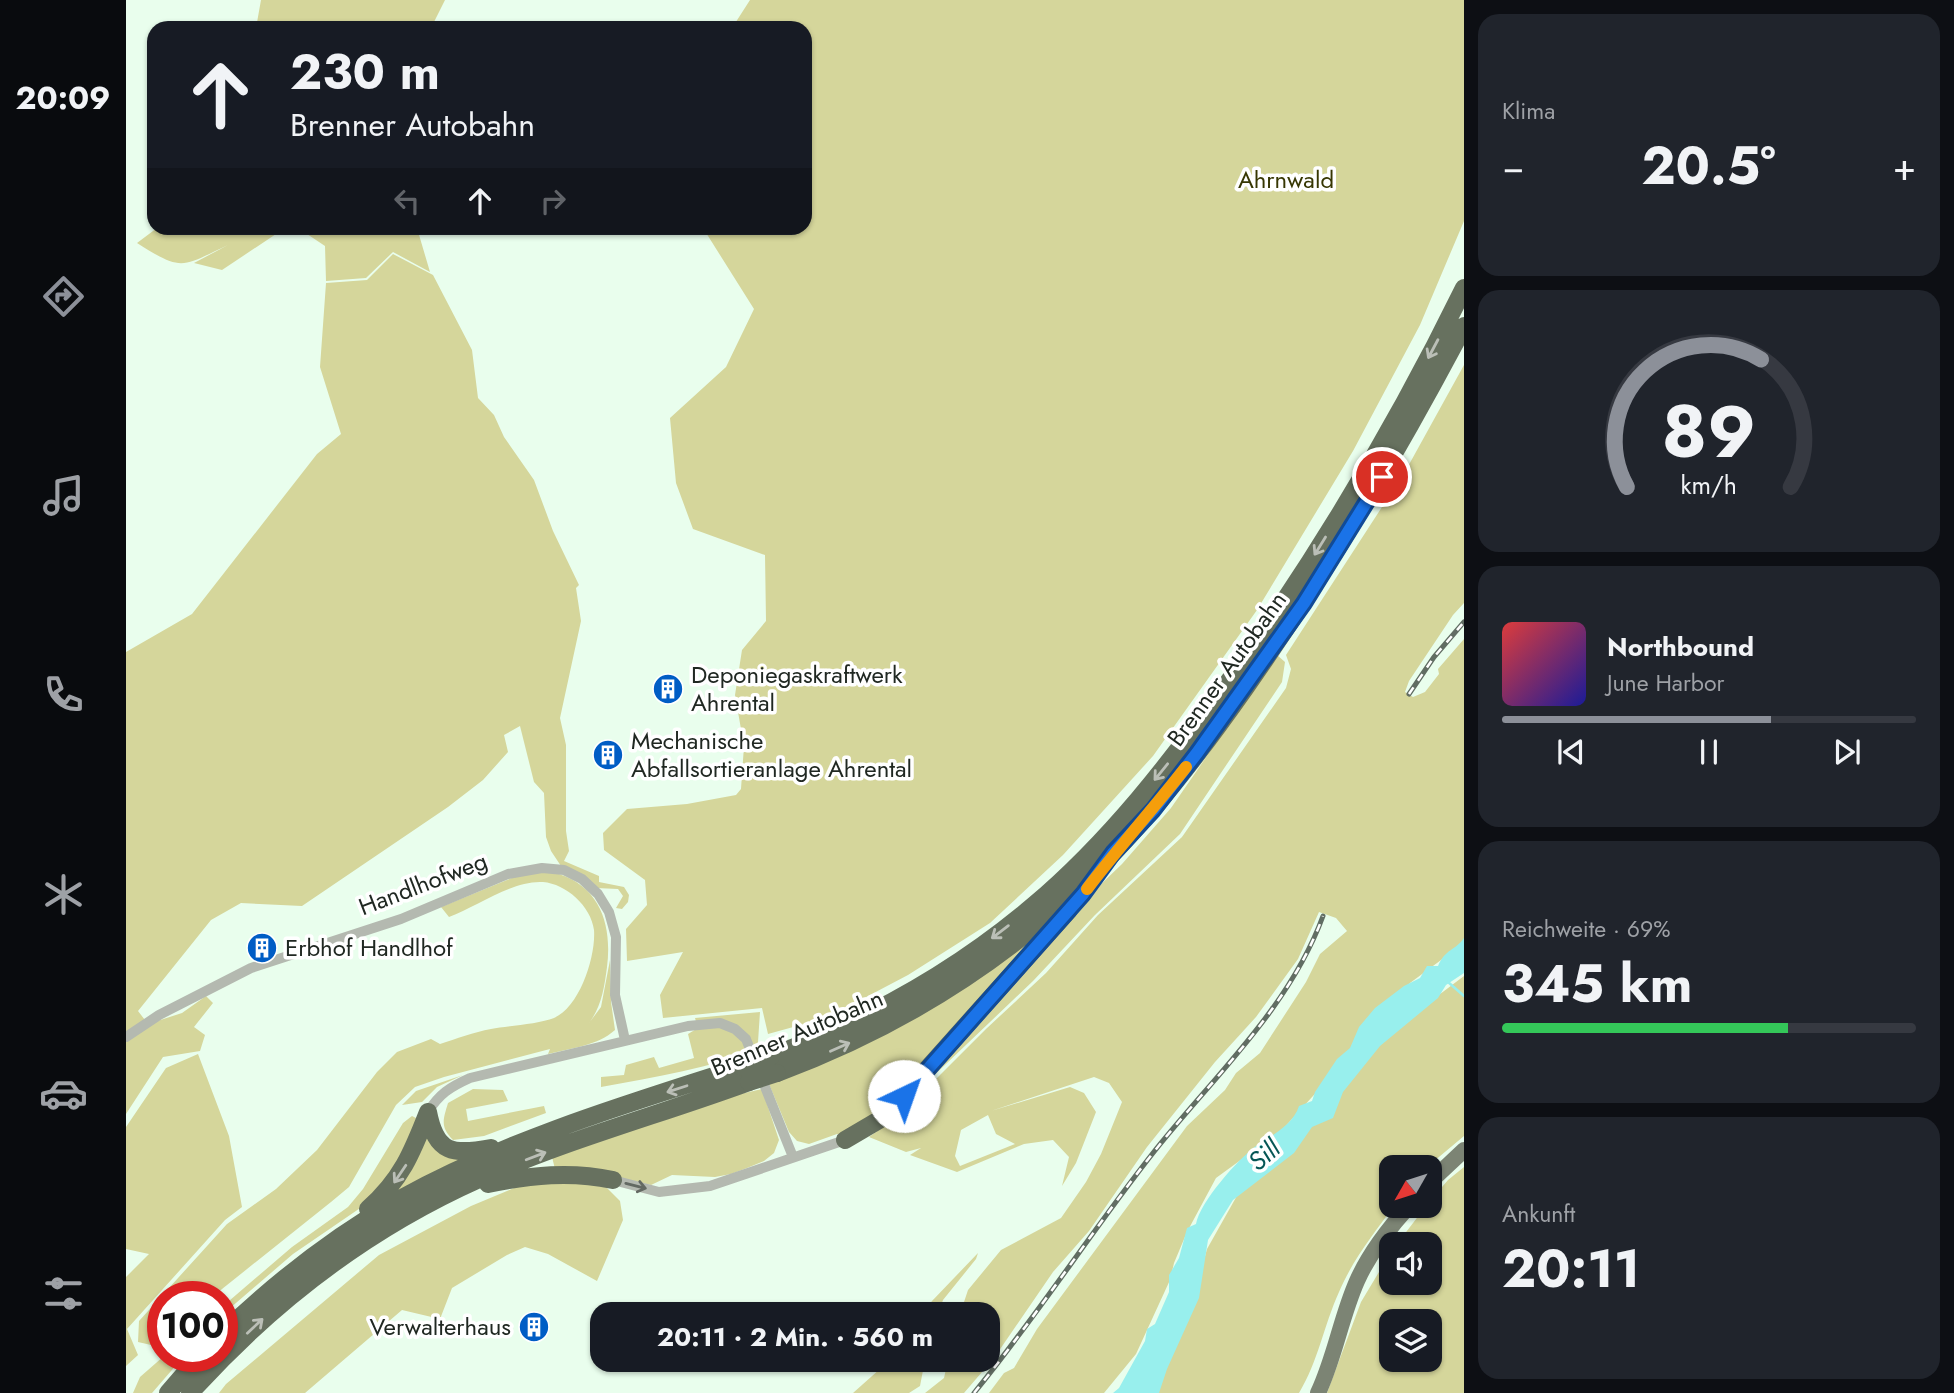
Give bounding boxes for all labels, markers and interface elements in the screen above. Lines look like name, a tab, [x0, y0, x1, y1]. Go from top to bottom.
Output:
text: 230 m	[290, 37, 440, 107]
icon: ahead	[175, 49, 266, 140]
text: 20:09	[15, 75, 111, 121]
text: Klima	[1502, 94, 1555, 128]
text: Brenner Autobahn	[290, 102, 535, 148]
text: 20.5°	[1641, 128, 1776, 204]
text: −	[1502, 139, 1524, 194]
text: +	[1893, 139, 1916, 194]
park label: Ahrnwald	[1238, 162, 1334, 197]
icon: left	[388, 182, 426, 220]
icon: ahead	[461, 182, 499, 220]
icon: right	[534, 182, 572, 220]
icon: directions	[39, 272, 88, 321]
one-way arrow	[1426, 338, 1439, 359]
text: 89	[1662, 379, 1756, 484]
pin	[1352, 447, 1412, 507]
icon: arrive	[1363, 458, 1401, 496]
text: km/h	[1681, 466, 1737, 502]
icon: music	[39, 471, 88, 520]
one-way arrow	[1312, 536, 1326, 556]
street label: Brenner Autobahn	[1158, 584, 1295, 753]
text: Northbound	[1607, 628, 1754, 666]
place label: Deponiegaskraftwerk Ahrental	[691, 657, 903, 720]
text: June Harbor	[1607, 666, 1724, 700]
icon: phone	[39, 670, 88, 719]
building icon: Deponiegaskraftwerk Ahrental	[651, 672, 685, 706]
place label: Mechanische Abfallsortieranlage Ahrental	[631, 723, 912, 786]
icon: previous	[1552, 733, 1590, 771]
icon: pause	[1690, 733, 1728, 771]
icon: next	[1828, 733, 1866, 771]
building icon: Mechanische Abfallsortieranlage Ahrental	[591, 738, 625, 772]
one-way arrow	[1153, 763, 1168, 781]
street label: Handlhofweg	[353, 843, 492, 924]
icon: climate	[39, 870, 88, 919]
text: Reichweite · 69%	[1502, 912, 1671, 946]
one-way arrow	[991, 925, 1010, 940]
place label: Erbhof Handlhof	[285, 930, 454, 965]
building icon: Erbhof Handlhof	[245, 931, 279, 965]
text: 345 km	[1502, 946, 1692, 1022]
street label: Brenner Autobahn	[705, 981, 888, 1085]
one-way arrow	[829, 1040, 850, 1053]
position arrow	[867, 1059, 941, 1133]
icon: car	[39, 1069, 88, 1118]
one-way arrow	[667, 1084, 689, 1096]
water label: Sill	[1239, 1129, 1289, 1180]
one-way arrow	[525, 1148, 546, 1161]
north arrow	[1379, 1155, 1442, 1218]
map controls	[1379, 1155, 1442, 1372]
one-way arrow	[393, 1164, 407, 1184]
one-way arrow	[624, 1180, 647, 1193]
text: Ankunft	[1502, 1197, 1575, 1231]
text: 20:11	[1502, 1231, 1640, 1307]
button: sound	[1379, 1232, 1442, 1295]
icon: filters	[39, 1269, 88, 1318]
speed limit sign: 100	[147, 1281, 238, 1372]
place label: Verwalterhaus	[370, 1309, 511, 1344]
button: layers	[1379, 1309, 1442, 1372]
building icon: Verwalterhaus	[517, 1310, 551, 1344]
one-way arrow	[246, 1318, 263, 1335]
text: 20:11 · 2 Min. · 560 m	[657, 1318, 933, 1356]

